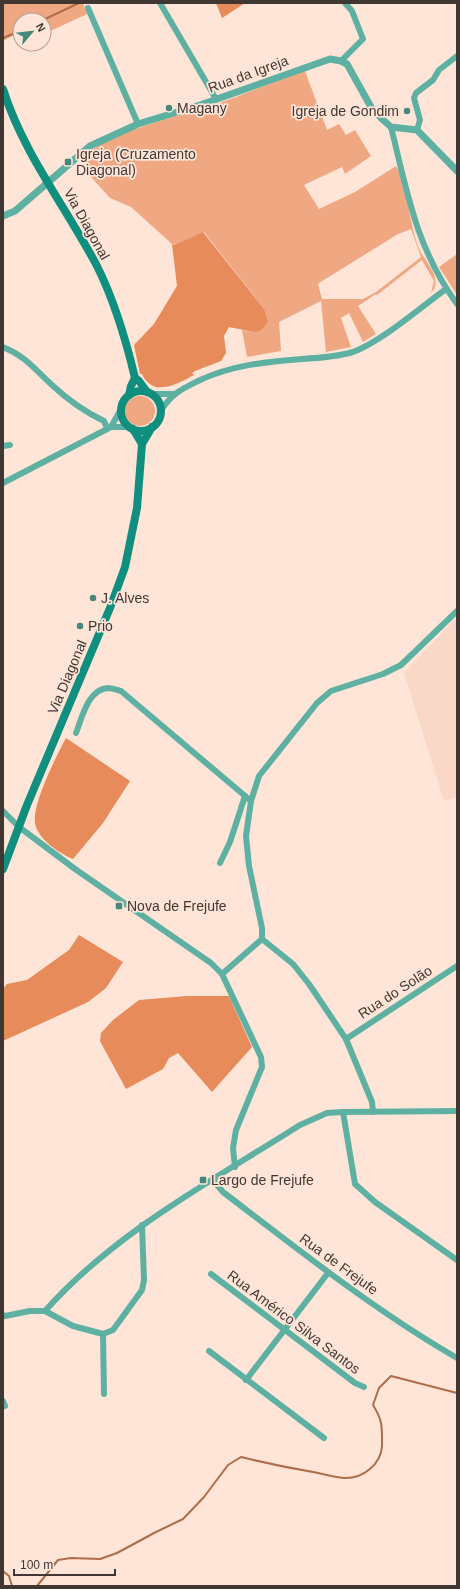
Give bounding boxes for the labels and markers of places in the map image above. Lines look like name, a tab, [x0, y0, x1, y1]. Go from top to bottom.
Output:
place label: Magany	[177, 100, 227, 116]
marker: Magany	[164, 103, 174, 113]
place label: Igreja de Gondim	[292, 103, 399, 119]
marker: Igreja de Gondim	[402, 106, 412, 116]
place label: Igreja (Cruzamento Diagonal)	[76, 146, 196, 178]
marker: Igreja (Cruzamento Diagonal)	[63, 157, 73, 167]
place label: J. Alves	[101, 590, 149, 606]
marker: J. Alves	[88, 593, 98, 603]
place label: Prio	[88, 618, 113, 634]
marker: Prio	[75, 621, 85, 631]
place label: Nova de Frejufe	[127, 898, 227, 914]
marker: Nova de Frejufe	[114, 901, 124, 911]
place label: Largo de Frejufe	[211, 1172, 314, 1188]
marker: Largo de Frejufe	[198, 1175, 208, 1185]

